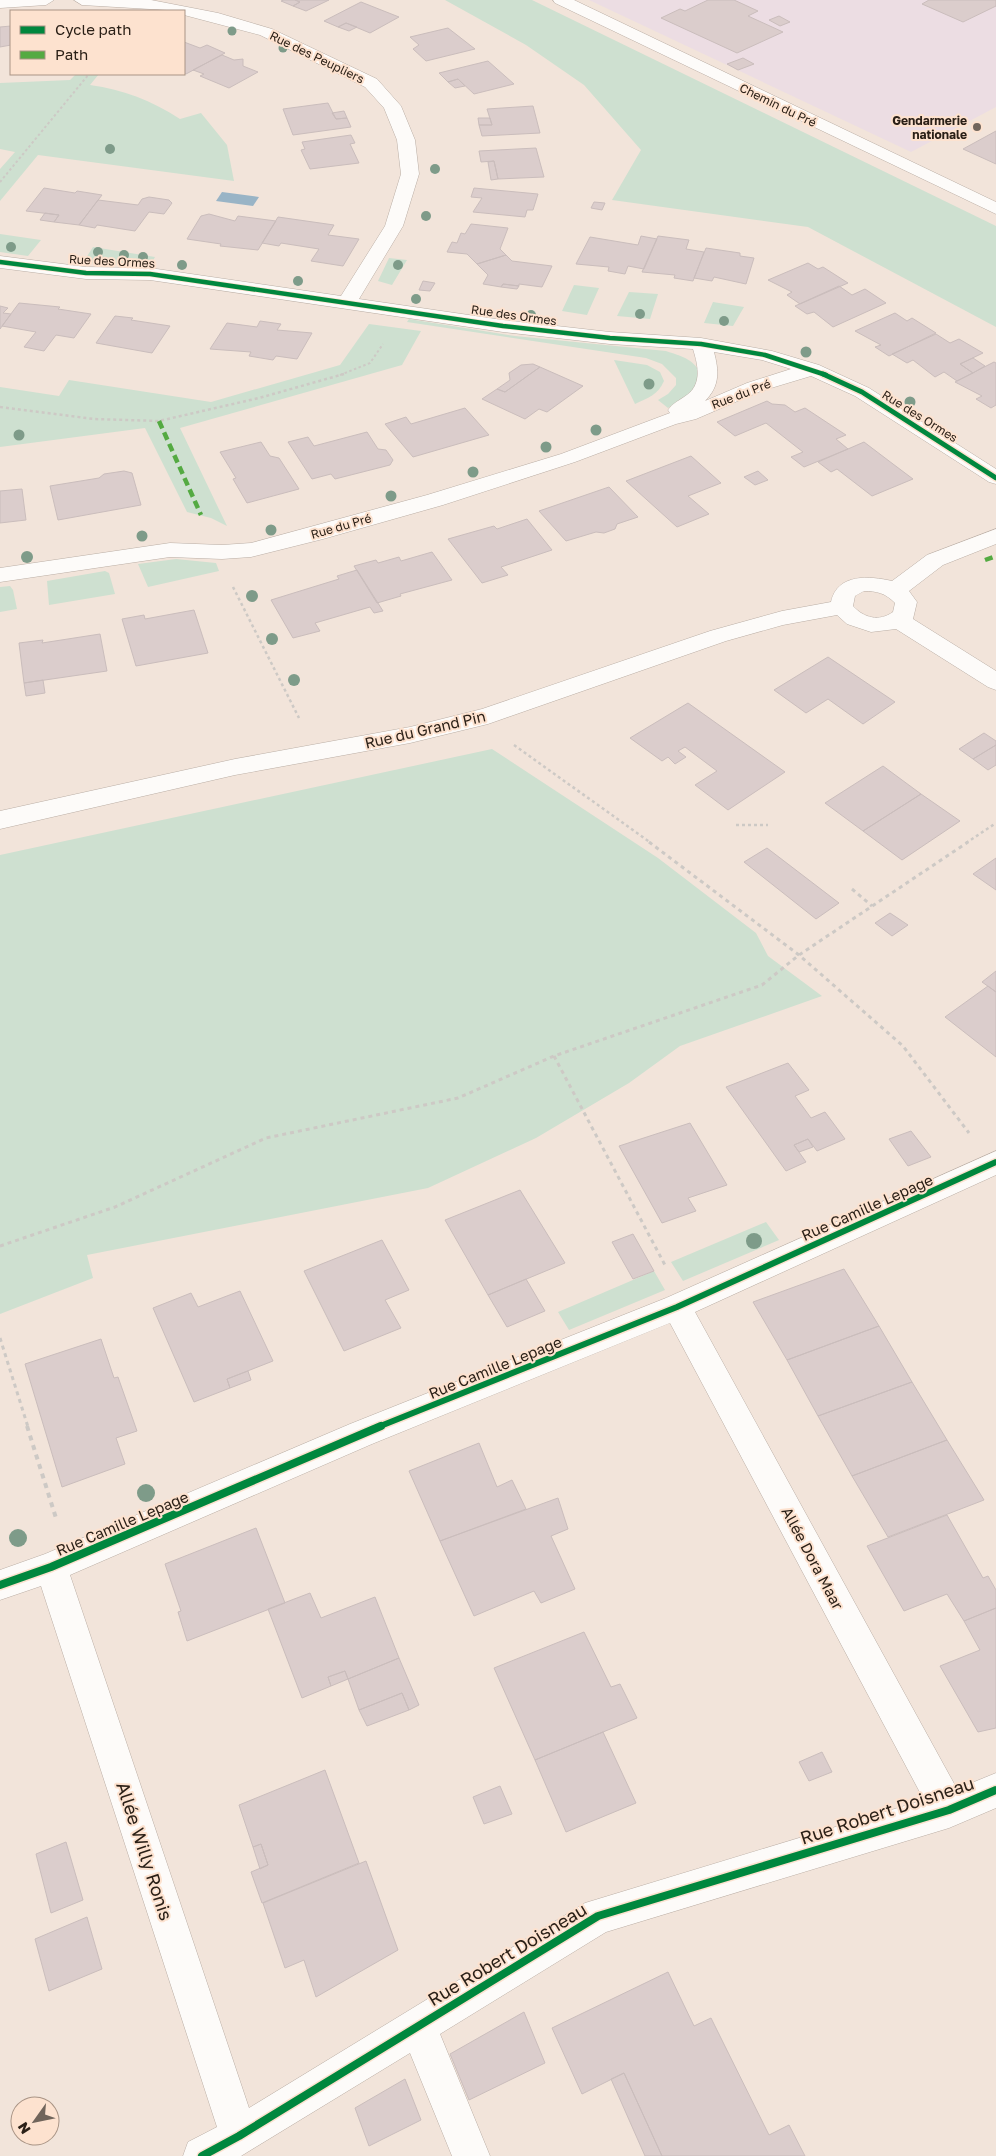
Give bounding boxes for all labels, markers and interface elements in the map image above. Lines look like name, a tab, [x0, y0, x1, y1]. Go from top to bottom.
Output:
legend	[10, 10, 185, 75]
text: Cycle path	[55, 20, 131, 38]
street label: Rue des Peupliers	[267, 28, 367, 86]
text: Path	[55, 45, 88, 63]
street label: Chemin du Pré	[737, 80, 819, 130]
place label: Gendarmerie nationale	[892, 113, 967, 142]
marker: Gendarmerie nationale	[971, 121, 983, 133]
street label: Rue des Ormes	[68, 251, 156, 271]
street label: Rue des Ormes	[470, 302, 558, 328]
street label: Rue du Pré	[709, 376, 773, 412]
street label: Rue des Ormes	[879, 387, 961, 445]
street label: Rue du Pré	[309, 510, 373, 542]
street label: Rue du Grand Pin	[363, 706, 487, 752]
street label: Rue Camille Lepage	[798, 1170, 936, 1244]
street label: Rue Camille Lepage	[426, 1332, 564, 1402]
street label: Rue Camille Lepage	[53, 1487, 191, 1559]
street label: Allée Dora Maar	[778, 1504, 848, 1612]
street label: Rue Robert Doisneau	[797, 1771, 977, 1849]
street label: Allée Willy Ronis	[112, 1779, 178, 1923]
street label: Rue Robert Doisneau	[424, 1898, 590, 2010]
north arrow	[10, 2096, 60, 2146]
text: N	[14, 2119, 34, 2137]

